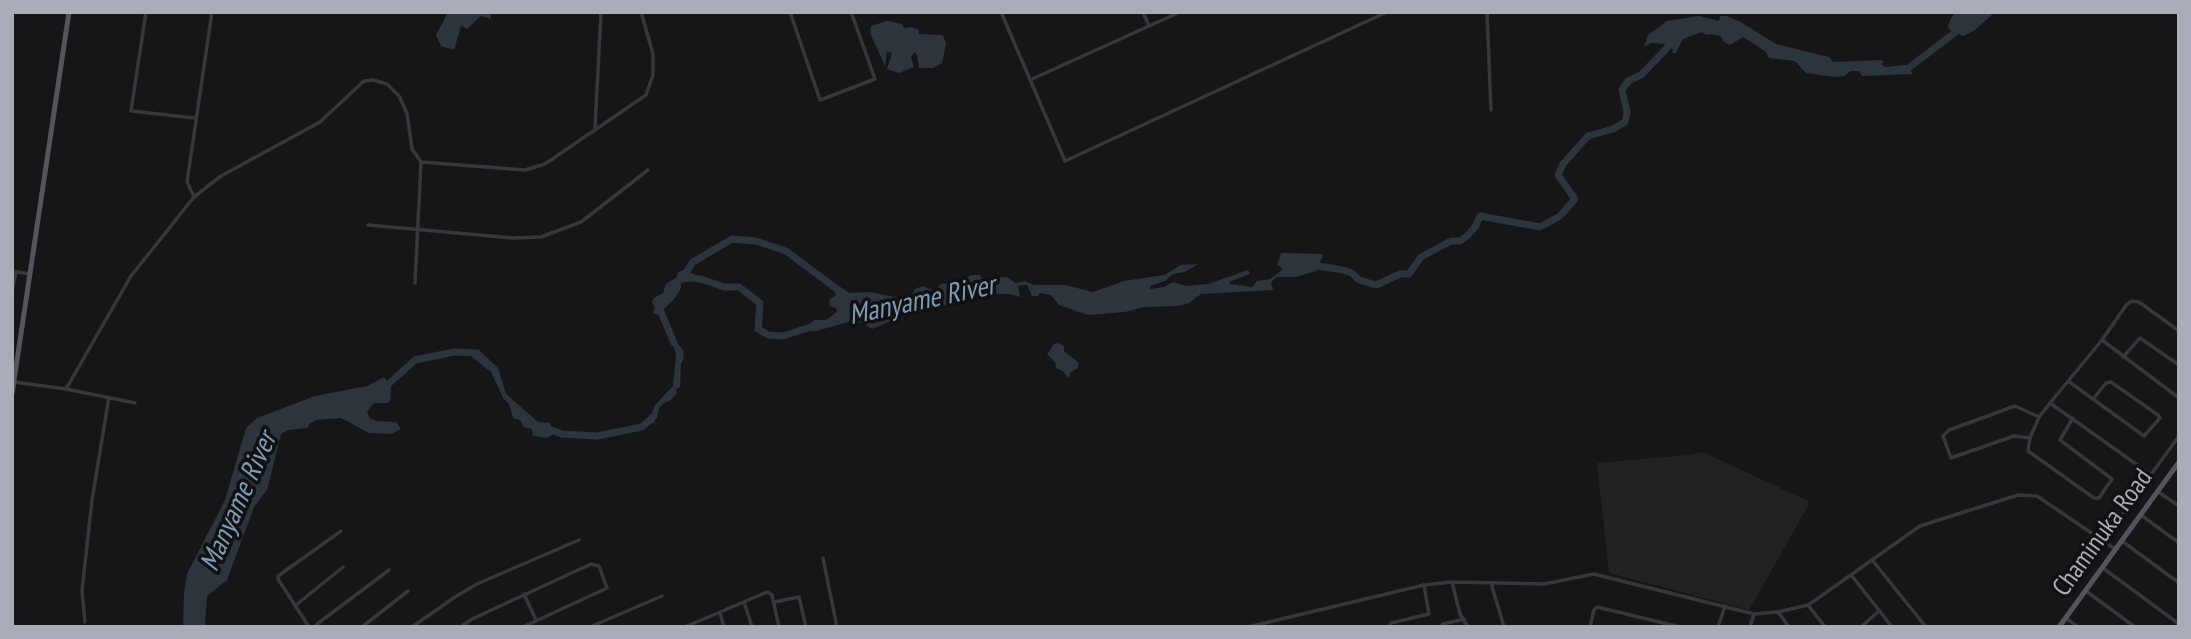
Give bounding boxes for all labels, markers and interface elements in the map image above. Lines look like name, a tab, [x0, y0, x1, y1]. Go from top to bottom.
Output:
water label: Manyame River	[846, 269, 998, 333]
water label: Manyame River	[193, 427, 285, 577]
street label: Chaminuka Road	[2046, 463, 2160, 603]

